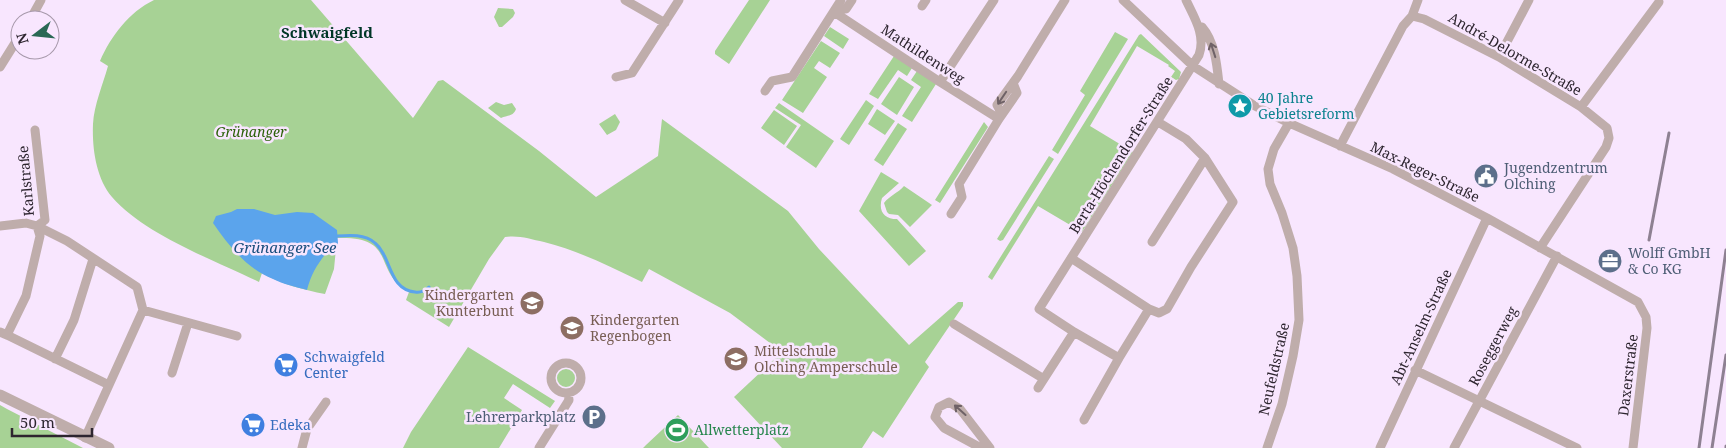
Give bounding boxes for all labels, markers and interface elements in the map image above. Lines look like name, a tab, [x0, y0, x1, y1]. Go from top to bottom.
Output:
street label: André-Delorme-Straße	[1445, 8, 1585, 100]
north arrow	[10, 10, 60, 60]
street label: Mathildenweg	[878, 20, 969, 88]
district label: Schwaigfeld	[281, 22, 373, 42]
text: N	[11, 31, 33, 47]
one-way arrow	[1207, 42, 1217, 58]
street label: Berta-Höchendorfer-Straße	[1064, 73, 1177, 237]
place label: 40 Jahre Gebietsreform	[1258, 88, 1354, 123]
one-way arrow	[997, 91, 1008, 105]
place icon: 40 Jahre Gebietsreform	[1227, 93, 1253, 119]
park label: Grünanger	[215, 122, 287, 141]
street label: Max-Reger-Straße	[1367, 137, 1483, 206]
street label: Karlstraße	[13, 145, 38, 217]
place label: Jugendzentrum Olching	[1503, 158, 1608, 193]
public building icon: Jugendzentrum Olching	[1473, 163, 1499, 189]
water label: Grünanger See	[234, 237, 337, 257]
place label: Wolff GmbH & Co KG	[1628, 243, 1711, 278]
office icon: Wolff GmbH & Co KG	[1597, 248, 1623, 274]
street label: Abt-Anselm-Straße	[1385, 266, 1456, 388]
place label: Kindergarten Kunterbunt	[425, 285, 514, 320]
school or university icon: Kindergarten Kunterbunt	[519, 290, 545, 316]
street label: Roseggerweg	[1464, 302, 1522, 389]
place label: Kindergarten Regenbogen	[590, 310, 679, 345]
school or university icon: Kindergarten Regenbogen	[559, 315, 585, 341]
street label: Neufeldstraße	[1254, 321, 1293, 417]
street label: Daxerstraße	[1613, 333, 1642, 417]
place label: Mittelschule Olching Amperschule	[754, 341, 898, 376]
school or university icon: Mittelschule Olching Amperschule	[723, 346, 749, 372]
place label: Schwaigfeld Center	[304, 347, 385, 382]
supermarket icon: Schwaigfeld Center	[273, 352, 299, 378]
parking icon: Lehrerparkplatz	[581, 404, 607, 430]
one-way arrow	[953, 404, 966, 416]
scale bar	[12, 406, 92, 438]
place label: Lehrerparkplatz	[466, 407, 576, 426]
text: 50 m	[20, 412, 55, 432]
supermarket icon: Edeka	[240, 412, 266, 438]
place label: Edeka	[270, 415, 311, 434]
sports icon: Allwetterplatz	[664, 417, 690, 443]
place label: Allwetterplatz	[694, 420, 789, 439]

